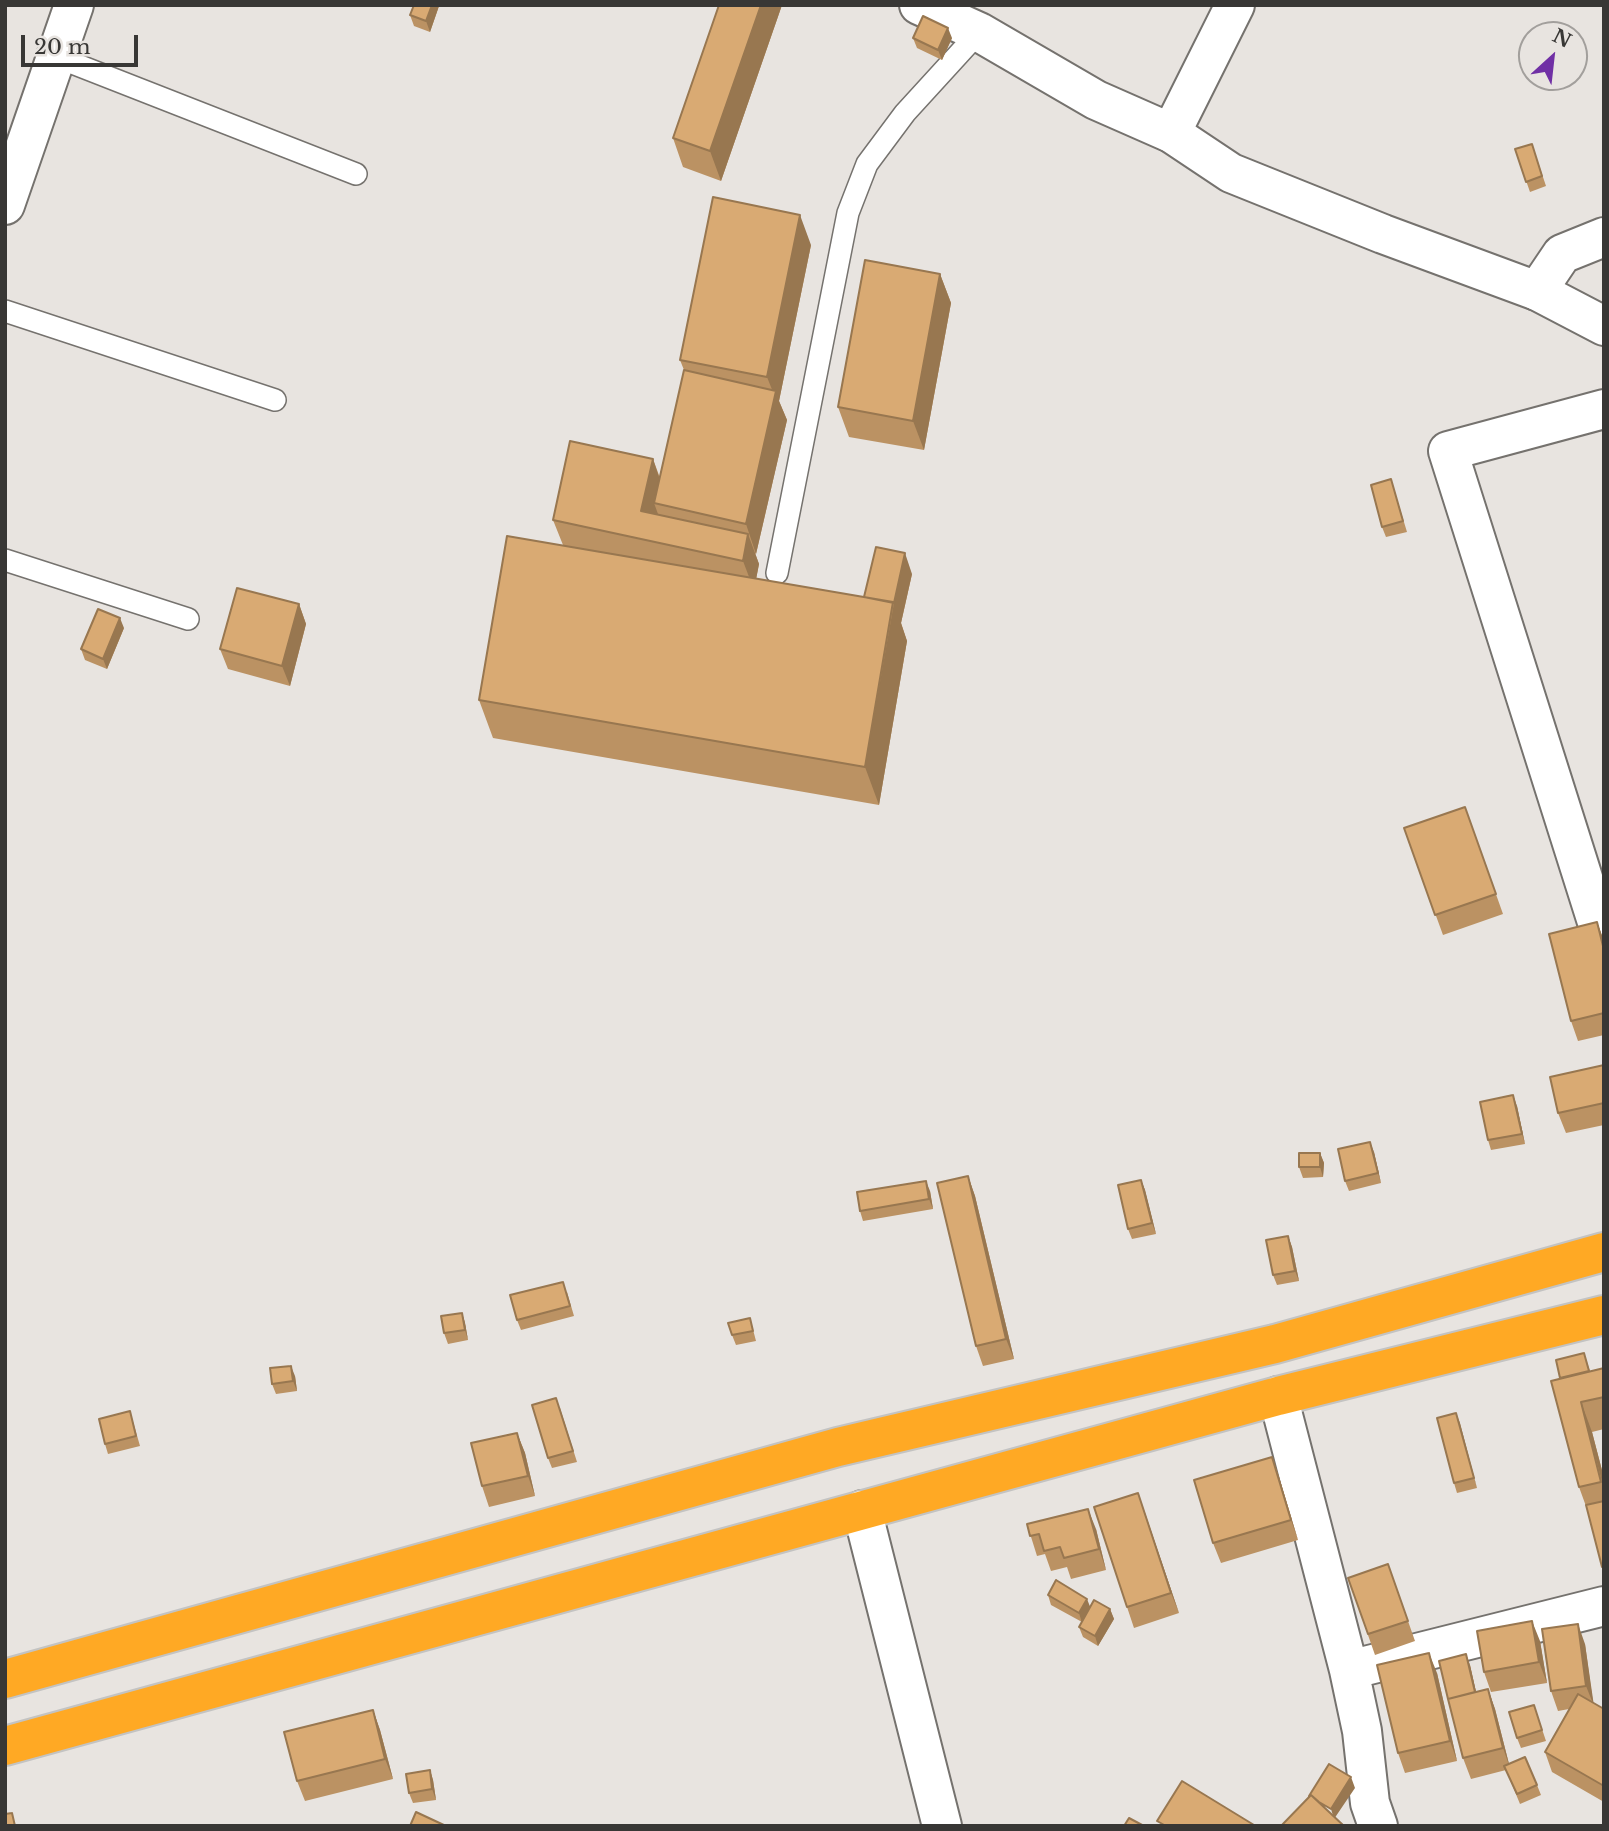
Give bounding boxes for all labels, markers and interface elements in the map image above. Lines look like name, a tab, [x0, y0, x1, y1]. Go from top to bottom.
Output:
scale bar	[24, 21, 142, 65]
north arrow	[1518, 21, 1588, 91]
text: N	[1549, 24, 1575, 53]
text: 20 m	[34, 34, 91, 60]

